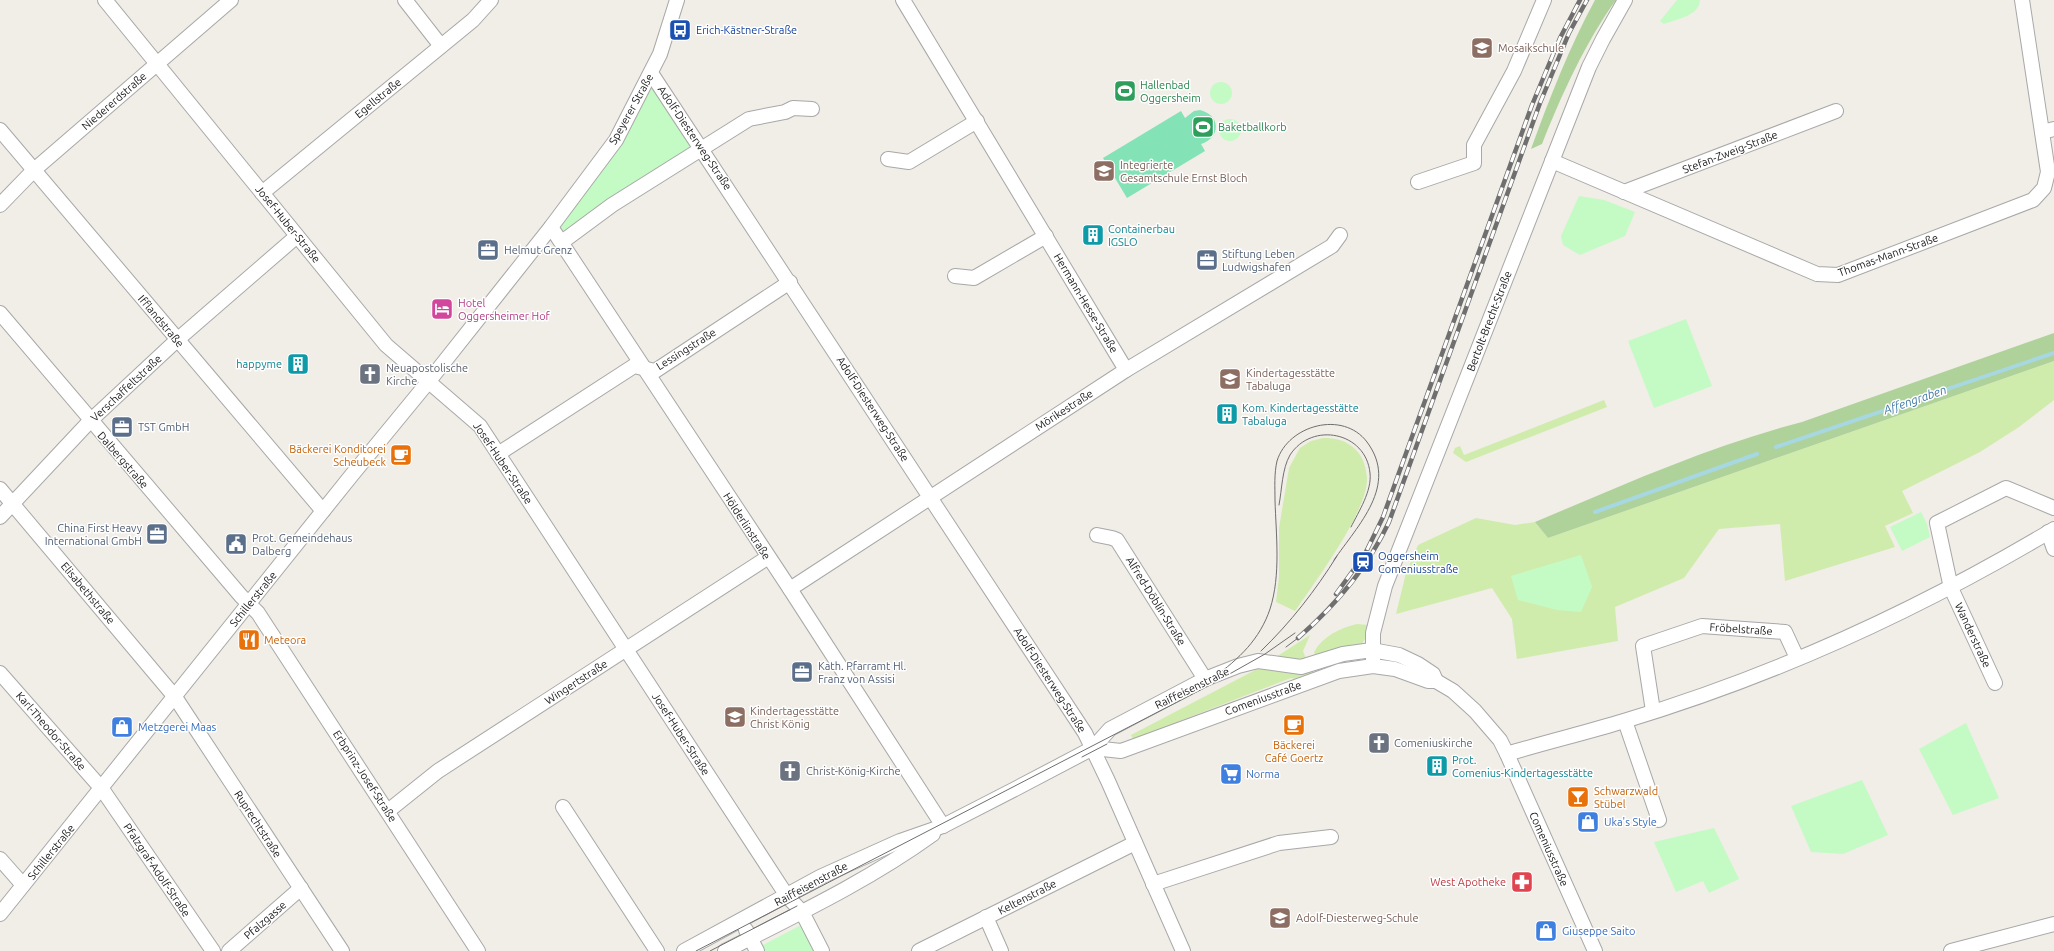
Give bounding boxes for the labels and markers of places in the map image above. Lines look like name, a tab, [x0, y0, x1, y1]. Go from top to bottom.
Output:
bus stop icon: Erich-Kästner-Straße	[667, 17, 693, 43]
place label: Erich-Kästner-Straße	[696, 24, 797, 36]
school or university icon: Mosaikschule	[1469, 35, 1495, 61]
place label: Mosaikschule	[1498, 42, 1564, 54]
sports icon: Hallenbad Oggersheim	[1112, 78, 1138, 104]
place label: Hallenbad Oggersheim	[1140, 79, 1201, 104]
sports icon: Baketballkorb	[1190, 114, 1216, 140]
place label: Baketballkorb	[1218, 121, 1287, 133]
school or university icon: Integrierte Gesamtschule Ernst Bloch	[1091, 158, 1117, 184]
place label: Integrierte Gesamtschule Ernst Bloch	[1120, 159, 1247, 184]
building icon: Containerbau IGSLO	[1080, 222, 1106, 248]
place label: Containerbau IGSLO	[1108, 223, 1175, 248]
office icon: Helmut Grenz	[475, 237, 501, 263]
place label: Helmut Grenz	[504, 244, 572, 256]
office icon: Stiftung Leben Ludwigshafen	[1194, 247, 1220, 273]
place label: Stiftung Leben Ludwigshafen	[1222, 248, 1295, 273]
hotel icon: Hotel Oggersheimer Hof	[429, 296, 455, 322]
place label: Hotel Oggersheimer Hof	[458, 297, 551, 322]
building icon: happyme	[285, 351, 311, 377]
place label: happyme	[236, 358, 282, 370]
church icon: Neuapostolische Kirche	[357, 361, 383, 387]
place label: Neuapostolische Kirche	[386, 362, 468, 387]
school or university icon: Kindertagesstätte Tabaluga	[1217, 366, 1243, 392]
place label: Kindertagesstätte Tabaluga	[1246, 367, 1335, 392]
building icon: Kom. Kindertagesstätte Tabaluga	[1214, 401, 1240, 427]
place label: Kom. Kindertagesstätte Tabaluga	[1242, 402, 1359, 427]
office icon: TST GmbH	[109, 414, 135, 440]
place label: TST GmbH	[138, 421, 189, 433]
cafe icon: Bäckerei Konditorei Scheubeck	[388, 442, 414, 468]
place label: Bäckerei Konditorei Scheubeck	[289, 443, 386, 468]
office icon: China First Heavy International GmbH	[144, 521, 170, 547]
place label: China First Heavy International GmbH	[45, 522, 143, 547]
public building icon: Prot. Gemeindehaus Dalberg	[223, 531, 249, 557]
place label: Prot. Gemeindehaus Dalberg	[252, 532, 352, 557]
station icon: Oggersheim Comeniusstraße	[1350, 549, 1376, 575]
place label: Oggersheim Comeniusstraße	[1378, 550, 1458, 575]
restaurant icon: Meteora	[236, 627, 262, 653]
place label: Meteora	[264, 634, 306, 646]
office icon: Kath. Pfarramt Hl. Franz von Assisi	[789, 659, 815, 685]
place label: Kath. Pfarramt Hl. Franz von Assisi	[818, 660, 906, 685]
school or university icon: Kindertagesstätte Christ König	[722, 704, 748, 730]
place label: Kindertagesstätte Christ König	[750, 705, 839, 730]
cafe icon: Bäckerei Café Goertz	[1281, 712, 1307, 738]
shop icon: Metzgerei Maas	[109, 714, 135, 740]
place label: Metzgerei Maas	[138, 721, 217, 733]
church icon: Comeniuskirche	[1366, 730, 1392, 756]
place label: Comeniuskirche	[1394, 737, 1473, 749]
place label: Bäckerei Café Goertz	[1265, 739, 1323, 764]
building icon: Prot. Comenius-Kindertagesstätte	[1424, 753, 1450, 779]
place label: Prot. Comenius-Kindertagesstätte	[1452, 754, 1593, 779]
church icon: Christ-König-Kirche	[777, 758, 803, 784]
supermarket icon: Norma	[1218, 761, 1244, 787]
place label: Christ-König-Kirche	[806, 765, 901, 777]
place label: Norma	[1246, 768, 1280, 780]
bar icon: Schwarzwald Stübel	[1565, 784, 1591, 810]
place label: Schwarzwald Stübel	[1594, 785, 1658, 810]
shop icon: Uka's Style	[1575, 809, 1601, 835]
place label: Uka's Style	[1604, 816, 1657, 828]
pharmacy icon: West Apotheke	[1509, 869, 1535, 895]
place label: West Apotheke	[1430, 876, 1506, 888]
school or university icon: Adolf-Diesterweg-Schule	[1267, 905, 1293, 931]
place label: Adolf-Diesterweg-Schule	[1296, 912, 1419, 924]
shop icon: Giuseppe Saito	[1533, 918, 1559, 944]
place label: Giuseppe Saito	[1562, 925, 1635, 937]

